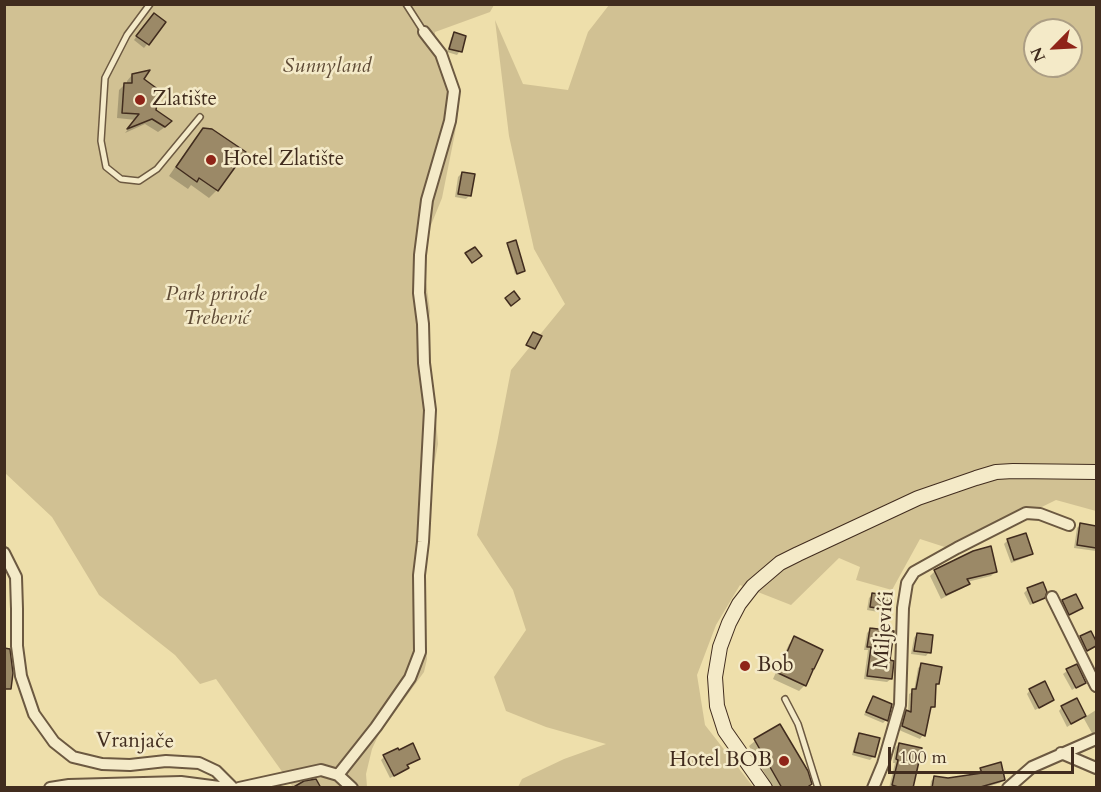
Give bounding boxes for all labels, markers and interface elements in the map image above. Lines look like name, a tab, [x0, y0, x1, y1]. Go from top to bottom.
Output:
north arrow	[1023, 18, 1083, 78]
text: N	[1026, 44, 1051, 65]
park label: Sunnyland	[283, 54, 371, 80]
place label: Zlatište	[152, 87, 217, 113]
marker: Zlatište	[133, 93, 147, 107]
place label: Hotel Zlatište	[223, 147, 344, 173]
marker: Hotel Zlatište	[204, 153, 218, 167]
park label: Park prirode Trebević	[165, 282, 267, 332]
street label: Miljevići	[870, 590, 900, 670]
place label: Bob	[757, 653, 794, 679]
marker: Bob	[738, 659, 752, 673]
street label: Vranjače	[96, 729, 174, 755]
scale bar	[891, 735, 1077, 773]
text: 100 m	[899, 745, 947, 770]
place label: Hotel BOB	[669, 748, 772, 774]
marker: Hotel BOB	[777, 754, 791, 768]

